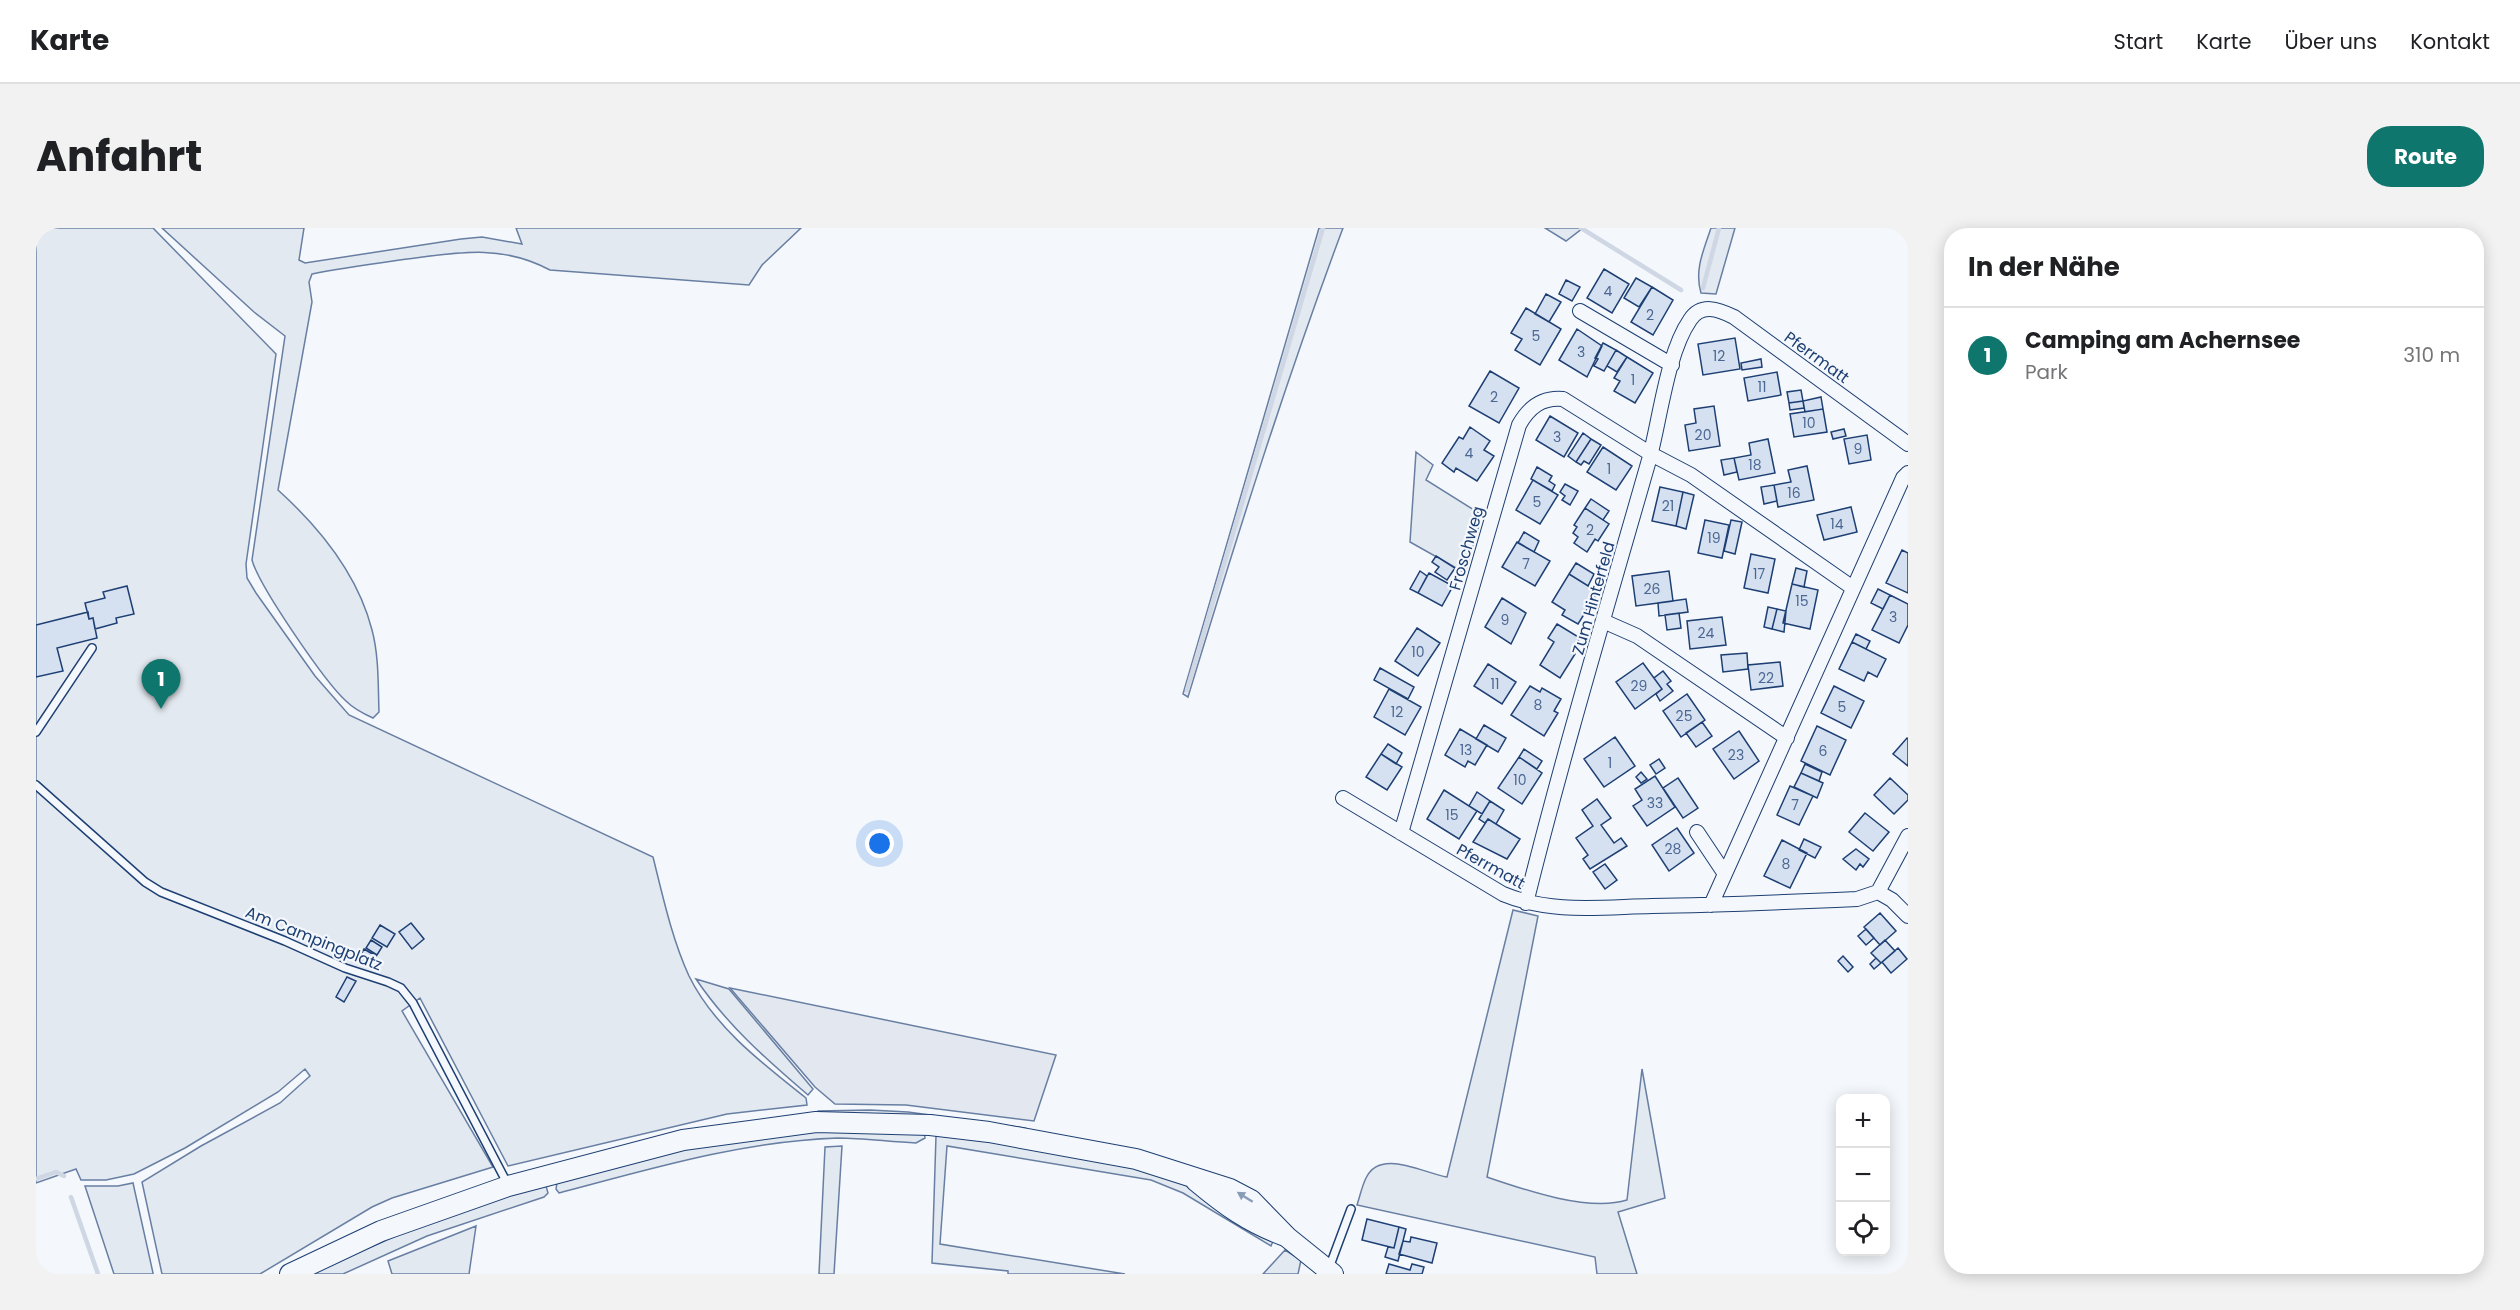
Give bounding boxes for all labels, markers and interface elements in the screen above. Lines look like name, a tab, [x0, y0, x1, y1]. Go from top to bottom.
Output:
text: Karte	[30, 21, 109, 60]
text: Start	[2114, 27, 2163, 56]
text: Karte	[2196, 27, 2252, 56]
text: Über uns	[2285, 27, 2377, 56]
text: Kontakt	[2410, 27, 2490, 56]
button: Route	[2367, 126, 2484, 187]
text: Anfahrt	[36, 127, 202, 186]
text: In der Nähe	[1968, 249, 2120, 285]
house number: 4	[1604, 281, 1613, 301]
house number: 2	[1646, 305, 1654, 325]
text: Camping am Achernsee	[2025, 325, 2300, 356]
house number: 5	[1532, 326, 1540, 346]
street label: Pferrmatt	[1779, 326, 1854, 389]
text: 1	[1984, 341, 1991, 369]
text: 310 m	[2403, 341, 2460, 369]
house number: 3	[1577, 342, 1585, 362]
house number: 12	[1713, 346, 1725, 366]
text: Park	[2025, 358, 2068, 386]
house number: 1	[1631, 370, 1635, 390]
house number: 11	[1758, 377, 1766, 397]
house number: 2	[1490, 387, 1498, 407]
house number: 10	[1802, 413, 1816, 433]
house number: 20	[1695, 425, 1711, 445]
house number: 3	[1553, 427, 1561, 447]
house number: 9	[1854, 439, 1862, 459]
house number: 4	[1465, 443, 1474, 463]
house number: 18	[1748, 455, 1762, 475]
house number: 1	[1607, 459, 1611, 479]
house number: 16	[1787, 483, 1801, 503]
house number: 5	[1533, 492, 1541, 512]
house number: 21	[1662, 496, 1674, 516]
street label: Froschweg	[1444, 503, 1489, 593]
house number: 14	[1830, 514, 1844, 534]
house number: 2	[1586, 520, 1594, 540]
house number: 19	[1707, 528, 1721, 548]
street label: Zum Hinterfeld	[1566, 539, 1621, 657]
house number: 7	[1522, 554, 1530, 574]
house number: 17	[1753, 564, 1765, 584]
house number: 26	[1644, 579, 1661, 599]
house number: 15	[1795, 591, 1809, 611]
house number: 3	[1889, 607, 1897, 627]
house number: 9	[1501, 610, 1509, 630]
house number: 24	[1698, 623, 1715, 643]
house number: 10	[1411, 642, 1425, 662]
pin: 1	[142, 660, 180, 709]
house number: 22	[1758, 668, 1774, 688]
house number: 11	[1491, 674, 1499, 694]
house number: 29	[1631, 676, 1647, 696]
house number: 8	[1534, 695, 1543, 715]
house number: 5	[1838, 697, 1846, 717]
house number: 12	[1391, 702, 1403, 722]
house number: 25	[1676, 706, 1692, 726]
house number: 13	[1460, 740, 1472, 760]
house number: 6	[1819, 741, 1828, 761]
house number: 23	[1728, 745, 1744, 765]
house number: 1	[1608, 753, 1612, 773]
house number: 10	[1513, 770, 1527, 790]
house number: 33	[1647, 793, 1663, 813]
house number: 7	[1791, 795, 1799, 815]
house number: 15	[1445, 805, 1459, 825]
your location	[865, 829, 894, 858]
street label: Pferrmatt	[1452, 838, 1529, 895]
house number: 28	[1665, 839, 1682, 859]
house number: 8	[1782, 854, 1791, 874]
street label: Am Campingplatz	[242, 901, 386, 976]
map controls	[1836, 1094, 1890, 1256]
button: +	[1836, 1094, 1890, 1148]
button: −	[1836, 1148, 1890, 1202]
one-way arrow	[1236, 1192, 1253, 1203]
button: locate	[1836, 1202, 1890, 1256]

